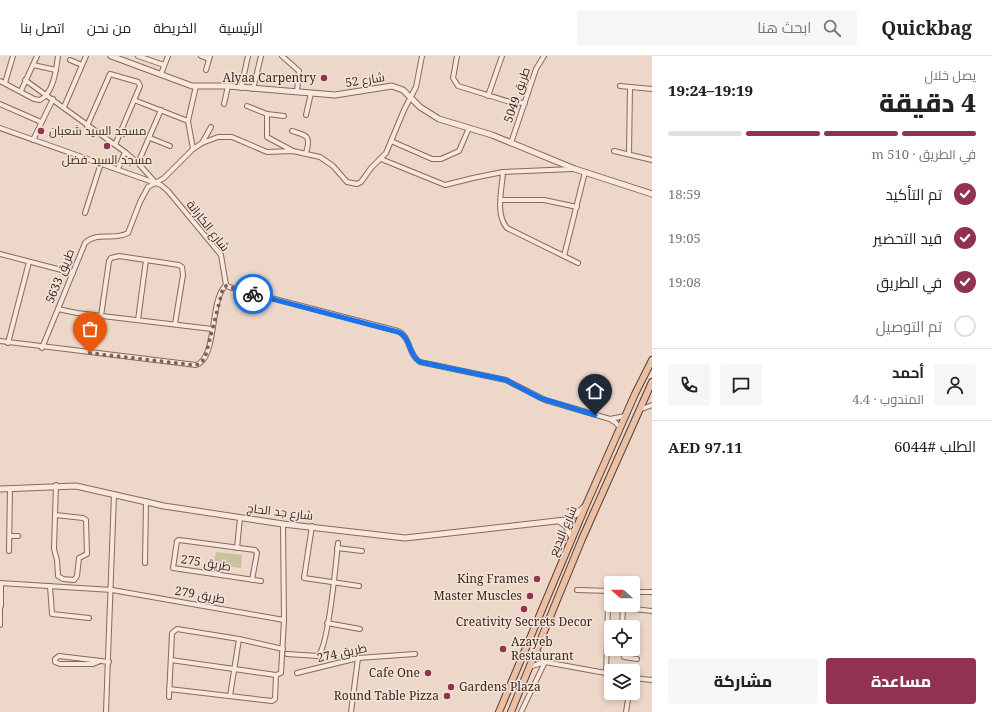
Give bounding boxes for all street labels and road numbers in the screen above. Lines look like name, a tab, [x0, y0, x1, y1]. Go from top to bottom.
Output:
street label: طريق 5049	[499, 65, 534, 125]
street label: شارع 52	[344, 68, 386, 91]
street label: شارع الكارانة	[183, 196, 234, 255]
street label: طريق 5633	[41, 246, 78, 306]
street label: شارع جد الحاج	[246, 499, 314, 524]
street label: شارع البديع	[544, 503, 581, 559]
street label: طريق 275	[180, 550, 233, 575]
street label: طريق 279	[174, 582, 227, 607]
street label: طريق 274	[315, 639, 369, 666]

